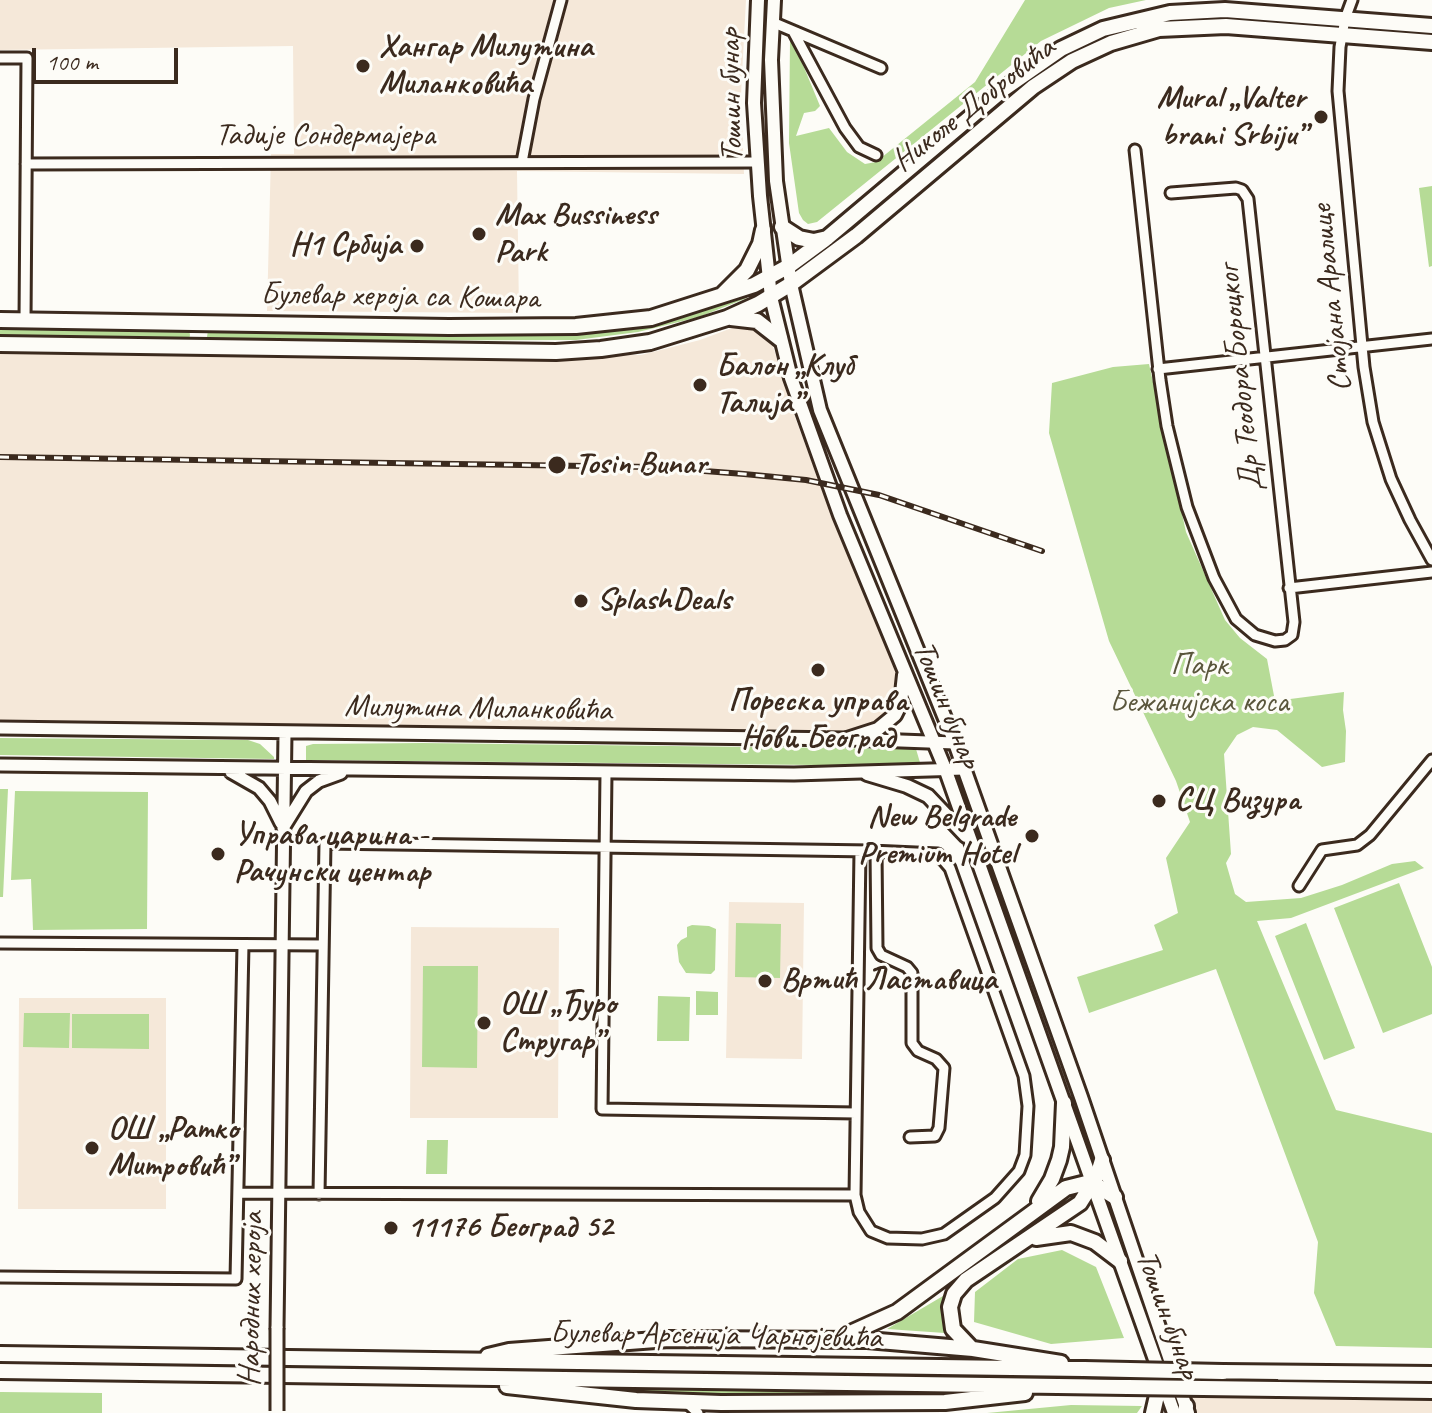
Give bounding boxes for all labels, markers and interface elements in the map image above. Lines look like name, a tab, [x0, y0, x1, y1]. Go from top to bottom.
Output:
street label: Тошин бунар	[712, 28, 752, 162]
place label: Хангар Милутина Миланковића	[379, 29, 593, 104]
street label: Николе Добровића	[885, 29, 1063, 181]
scale bar	[36, 32, 182, 82]
text: 100 m	[46, 47, 98, 77]
marker: Хангар Милутина Миланковића	[354, 57, 372, 75]
place label: Mural „Valter brani Srbiju”	[1157, 80, 1305, 155]
marker: Mural „Valter brani Srbiju”	[1312, 108, 1330, 126]
street label: Тадије Сондермајера	[215, 117, 435, 155]
place label: Max Bussiness Park	[495, 197, 656, 272]
street label: Стојана Аралице	[1303, 203, 1361, 393]
marker: Max Bussiness Park	[470, 225, 488, 243]
place label: Н1 Србија	[290, 227, 401, 265]
marker: Н1 Србија	[408, 237, 426, 255]
street label: Др Теодора Бороцког	[1210, 263, 1272, 493]
street label: Булевар хероја са Кошара	[260, 275, 540, 319]
place label: Балон „Клуб Талија”	[716, 348, 853, 423]
marker: Балон „Клуб Талија”	[691, 376, 709, 394]
place label: Tosin Bunar	[575, 446, 706, 484]
marker: Tosin Bunar	[546, 454, 568, 476]
place label: SplashDeals	[597, 582, 731, 620]
marker: SplashDeals	[572, 592, 590, 610]
street label: Тошин бунар	[903, 636, 989, 774]
park label: Парк Бежанијска коса	[1109, 647, 1289, 722]
marker: Пореска управа Нови Београд	[809, 661, 827, 679]
place label: Пореска управа Нови Београд	[728, 683, 908, 758]
street label: Милутина Миланковића	[344, 687, 612, 731]
place label: СЦ Визура	[1175, 782, 1300, 820]
marker: СЦ Визура	[1150, 792, 1168, 810]
place label: New Belgrade Premium Hotel	[858, 799, 1016, 874]
place label: Управа царина - Рачунски центар	[234, 817, 430, 892]
marker: New Belgrade Premium Hotel	[1023, 827, 1041, 845]
marker: Управа царина - Рачунски центар	[209, 845, 227, 863]
place label: Вртић Ластавица	[781, 962, 997, 1000]
marker: Вртић Ластавица	[756, 972, 774, 990]
place label: ОШ „Ђуро Стругар”	[500, 986, 616, 1061]
marker: ОШ „Ђуро Стругар”	[475, 1014, 493, 1032]
place label: ОШ „Ратко Митровић”	[108, 1111, 238, 1186]
marker: ОШ „Ратко Митровић”	[83, 1139, 101, 1157]
place label: 11176 Београд 52	[407, 1209, 613, 1247]
street label: Народних хероја	[231, 1211, 273, 1387]
marker: 11176 Београд 52	[382, 1219, 400, 1237]
street label: Тошин бунар	[1126, 1246, 1208, 1384]
street label: Булевар Арсенија Чарнојевића	[550, 1314, 882, 1358]

